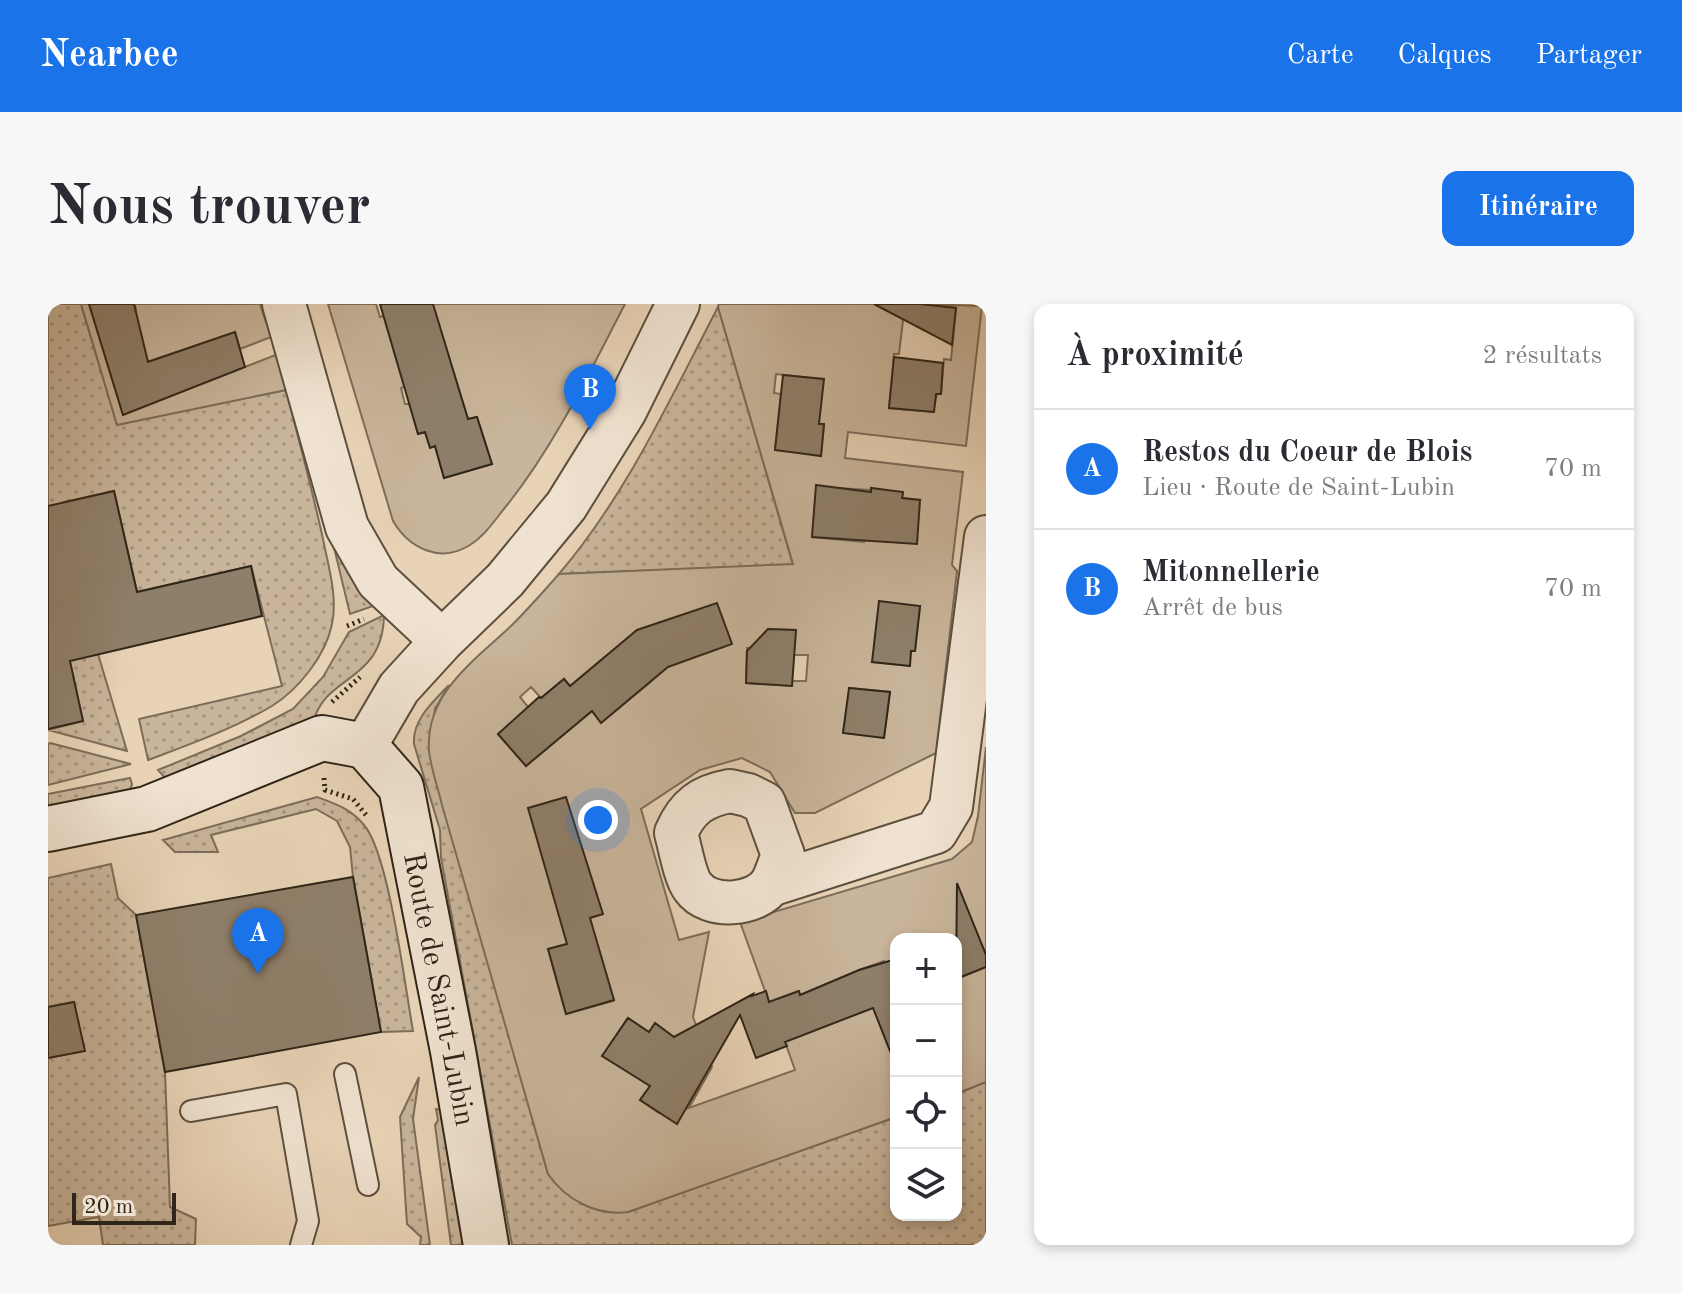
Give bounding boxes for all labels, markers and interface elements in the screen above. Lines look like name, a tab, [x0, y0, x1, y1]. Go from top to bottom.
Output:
text: Nearbee	[40, 37, 179, 75]
text: Carte	[1287, 42, 1354, 70]
text: Calques	[1398, 42, 1492, 70]
text: Partager	[1536, 42, 1642, 70]
button: Itinéraire	[1442, 171, 1634, 246]
text: Nous trouver	[48, 180, 371, 236]
text: À proximité	[1066, 339, 1244, 373]
text: 2 résultats	[1483, 343, 1602, 369]
pin: B	[564, 364, 616, 430]
text: Restos du Coeur de Blois	[1142, 438, 1472, 468]
text: A	[1082, 456, 1102, 482]
text: 70 m	[1544, 456, 1602, 482]
text: Lieu · Route de Saint-Lubin	[1142, 475, 1455, 501]
text: Mitonnellerie	[1142, 558, 1320, 588]
text: B	[1083, 576, 1101, 602]
text: 70 m	[1544, 576, 1602, 602]
text: Arrêt de bus	[1142, 595, 1283, 621]
your location	[578, 800, 618, 840]
street label: Route de Saint-Lubin	[397, 850, 479, 1129]
pin: A	[232, 908, 284, 974]
map controls	[890, 933, 962, 1221]
button: +	[890, 933, 962, 1005]
button: −	[890, 1005, 962, 1077]
button: locate	[890, 1077, 962, 1149]
button: layers	[890, 1149, 962, 1221]
scale bar	[72, 1189, 176, 1225]
text: 20 m	[84, 1196, 133, 1218]

